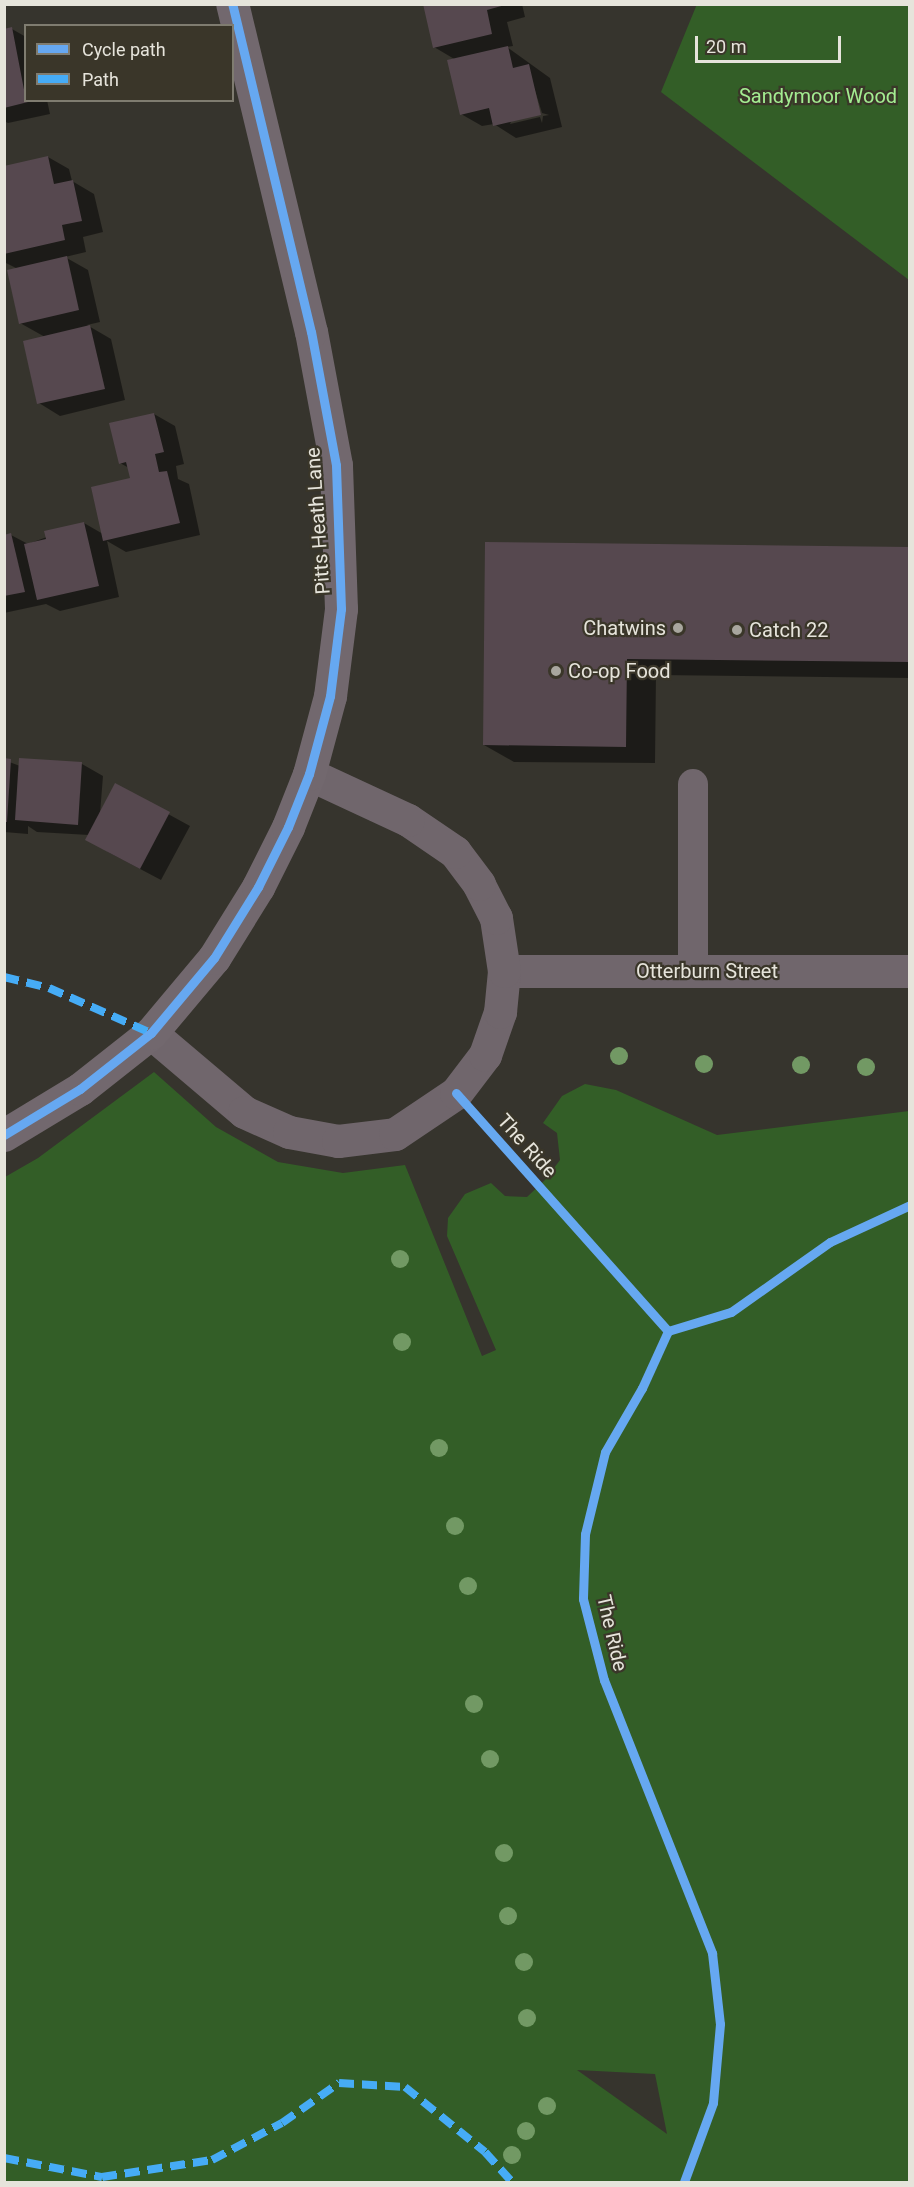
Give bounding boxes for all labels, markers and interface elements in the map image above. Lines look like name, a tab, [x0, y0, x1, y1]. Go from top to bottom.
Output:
legend	[24, 24, 234, 102]
scale bar	[698, 24, 844, 62]
text: 20 m	[706, 36, 746, 57]
text: Cycle path	[82, 39, 166, 60]
text: Path	[82, 69, 119, 90]
park label: Sandymoor Wood	[739, 84, 897, 108]
street label: Pitts Heath Lane	[301, 447, 335, 595]
place label: Chatwins	[583, 616, 666, 640]
place label: Catch 22	[749, 618, 828, 642]
marker: Chatwins	[671, 621, 685, 635]
marker: Catch 22	[730, 623, 744, 637]
place label: Co-op Food	[568, 659, 670, 683]
marker: Co-op Food	[549, 664, 563, 678]
street label: Otterburn Street	[636, 959, 778, 983]
street label: The Ride	[492, 1109, 562, 1183]
street label: The Ride	[592, 1593, 632, 1673]

